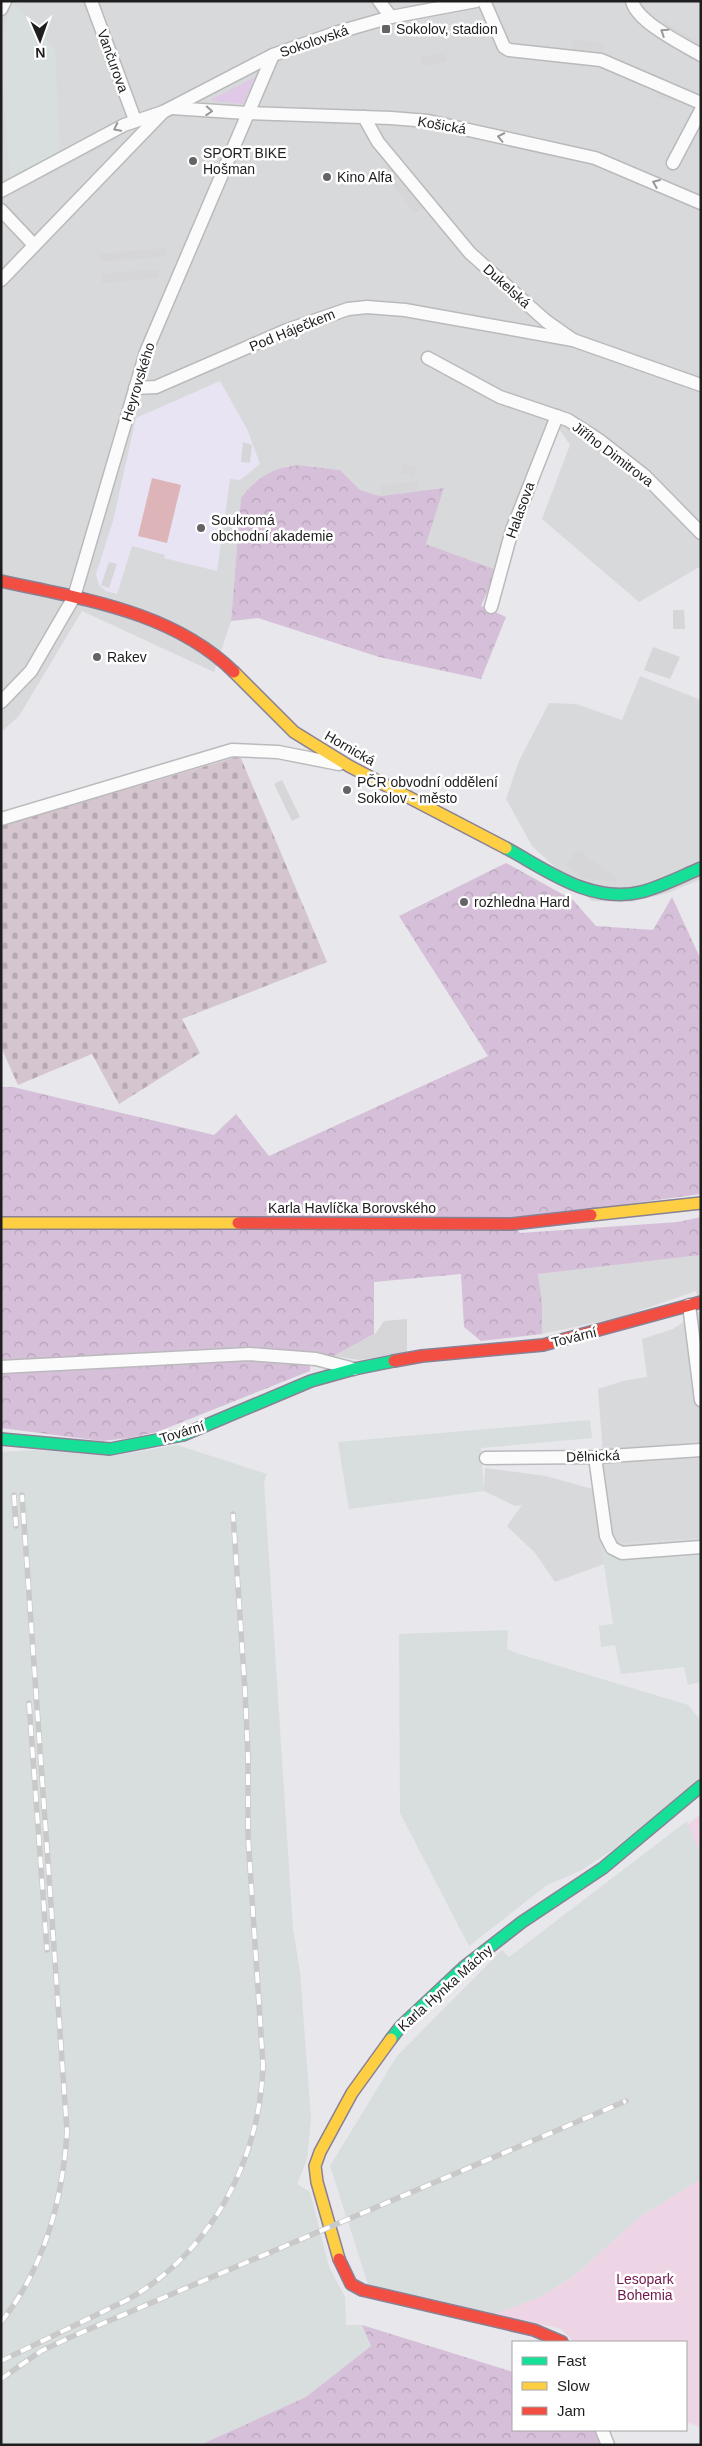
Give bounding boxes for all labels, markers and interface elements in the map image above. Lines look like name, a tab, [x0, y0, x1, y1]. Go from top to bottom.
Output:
north arrow	[15, 15, 65, 65]
place label: Sokolov, stadion	[396, 21, 498, 37]
street label: Sokolovská	[278, 22, 351, 60]
marker: Sokolov, stadion	[380, 23, 392, 35]
street label: Vančurova	[94, 27, 132, 95]
one-way arrow	[660, 28, 669, 38]
text: N	[35, 45, 46, 61]
one-way arrow	[205, 105, 213, 116]
street label: Košická	[416, 113, 468, 137]
one-way arrow	[113, 122, 122, 132]
one-way arrow	[497, 132, 505, 143]
place label: SPORT BIKE Hošman	[203, 145, 287, 177]
marker: SPORT BIKE Hošman	[187, 155, 199, 167]
place label: Kino Alfa	[337, 169, 392, 185]
marker: Kino Alfa	[321, 171, 333, 183]
one-way arrow	[652, 179, 661, 190]
street label: Dukelská	[480, 261, 534, 311]
street label: Pod Háječkem	[247, 306, 337, 354]
street label: Heyrovského	[118, 340, 158, 423]
street label: Jiřího Dimitrova	[569, 418, 657, 490]
street label: Halasova	[502, 480, 538, 540]
place label: Soukromá obchodní akademie	[211, 512, 333, 544]
marker: Soukromá obchodní akademie	[195, 522, 207, 534]
place label: Rakev	[107, 649, 147, 665]
marker: Rakev	[91, 651, 103, 663]
street label: Hornická	[322, 727, 378, 769]
place label: PČR obvodní oddělení Sokolov - město	[357, 774, 498, 806]
marker: PČR obvodní oddělení Sokolov - město	[341, 784, 353, 796]
place label: rozhledna Hard	[474, 894, 570, 910]
marker: rozhledna Hard	[458, 896, 470, 908]
street label: Karla Havlíčka Borovského	[268, 1200, 436, 1216]
street label: Tovární	[550, 1324, 598, 1350]
street label: Tovární	[158, 1418, 206, 1446]
street label: Dělnická	[566, 1447, 620, 1465]
street label: Karla Hynka Máchy	[395, 1941, 495, 2035]
park label: Lesopark Bohemia	[616, 2271, 675, 2303]
legend	[512, 2341, 687, 2431]
text: Fast	[557, 2352, 587, 2369]
text: Slow	[557, 2377, 590, 2394]
text: Jam	[557, 2402, 585, 2419]

